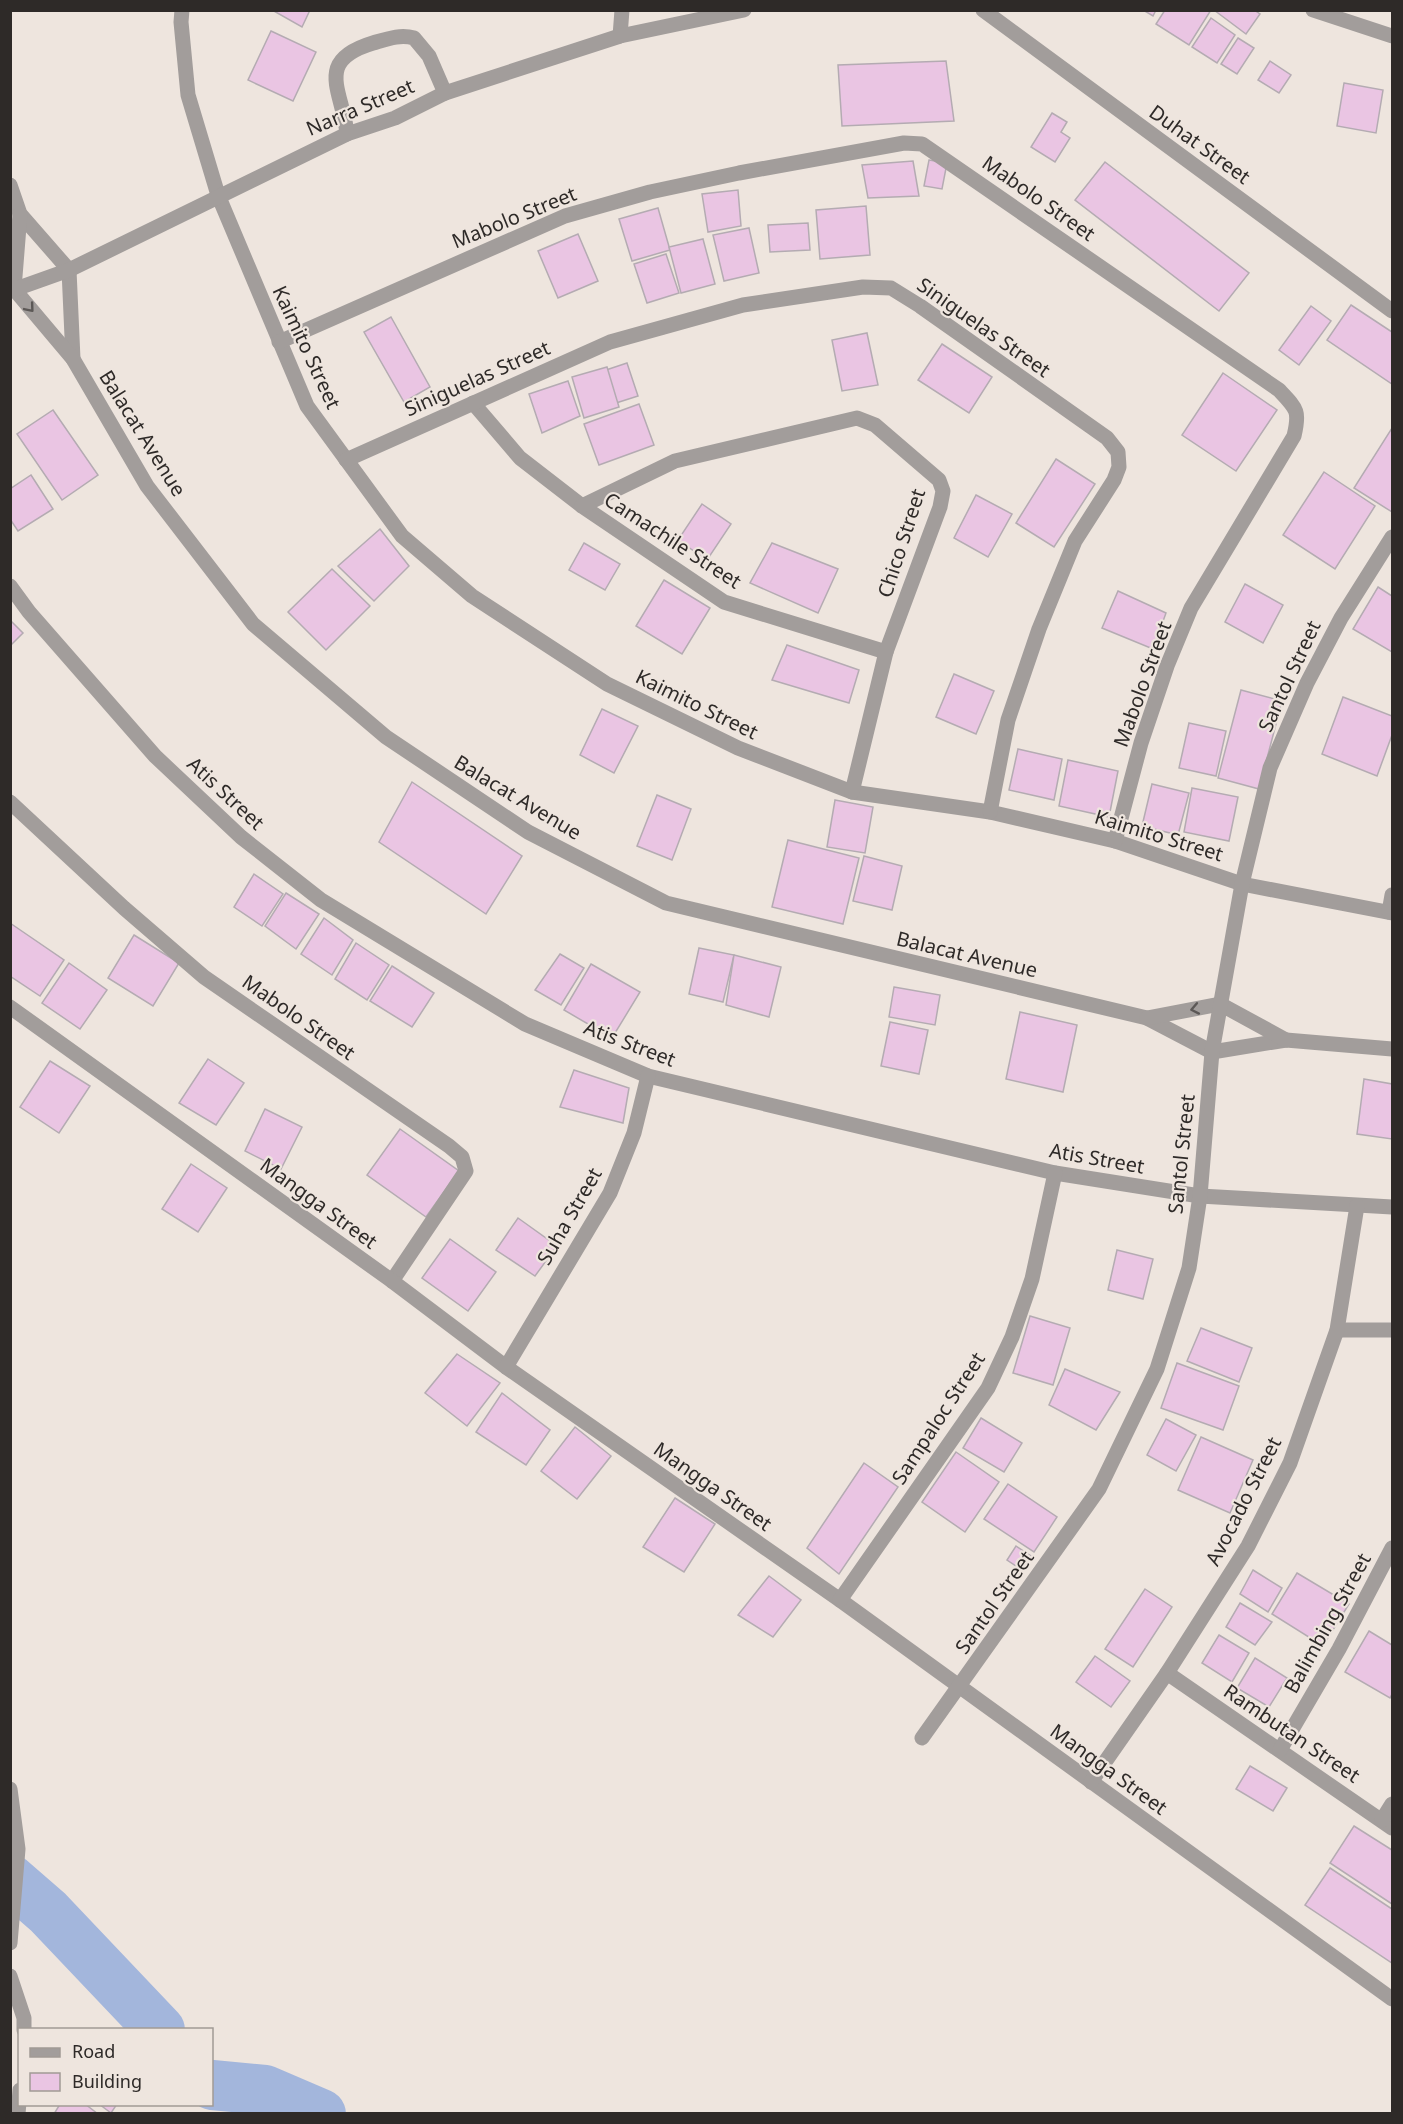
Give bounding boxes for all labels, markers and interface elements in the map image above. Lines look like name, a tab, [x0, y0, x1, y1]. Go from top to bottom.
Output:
street label: Narra Street	[302, 72, 418, 142]
street label: Duhat Street	[1144, 98, 1256, 190]
street label: Mabolo Street	[977, 149, 1101, 247]
street label: Mabolo Street	[448, 180, 580, 254]
street label: Siniguelas Street	[912, 271, 1056, 383]
street label: Kaimito Street	[267, 281, 347, 413]
one-way arrow	[23, 301, 34, 312]
street label: Siniguelas Street	[400, 334, 554, 422]
street label: Balacat Avenue	[93, 365, 193, 501]
street label: Chico Street	[871, 485, 931, 601]
street label: Camachile Street	[599, 486, 747, 594]
street label: Santol Street	[1251, 616, 1327, 736]
street label: Mabolo Street	[1107, 617, 1177, 751]
street label: Kaimito Street	[631, 663, 763, 745]
street label: Balacat Avenue	[449, 748, 587, 846]
street label: Atis Street	[182, 750, 270, 836]
street label: Kaimito Street	[1091, 803, 1227, 867]
street label: Balacat Avenue	[894, 925, 1040, 983]
street label: Mabolo Street	[237, 968, 361, 1066]
one-way arrow	[1190, 1002, 1200, 1015]
street label: Atis Street	[580, 1013, 680, 1073]
street label: Santol Street	[1161, 1093, 1201, 1215]
street label: Atis Street	[1047, 1136, 1147, 1180]
street label: Mangga Street	[255, 1151, 383, 1255]
street label: Suha Street	[530, 1162, 608, 1270]
street label: Sampaloc Street	[885, 1347, 991, 1489]
street label: Avocado Street	[1199, 1432, 1287, 1570]
street label: Mangga Street	[648, 1435, 778, 1537]
street label: Santol Street	[948, 1545, 1040, 1659]
street label: Balimbing Street	[1277, 1548, 1377, 1698]
street label: Rambutan Street	[1219, 1677, 1365, 1789]
street label: Mangga Street	[1045, 1717, 1173, 1821]
legend	[18, 2028, 213, 2106]
text: Road	[72, 2039, 115, 2063]
text: Building	[72, 2069, 142, 2093]

